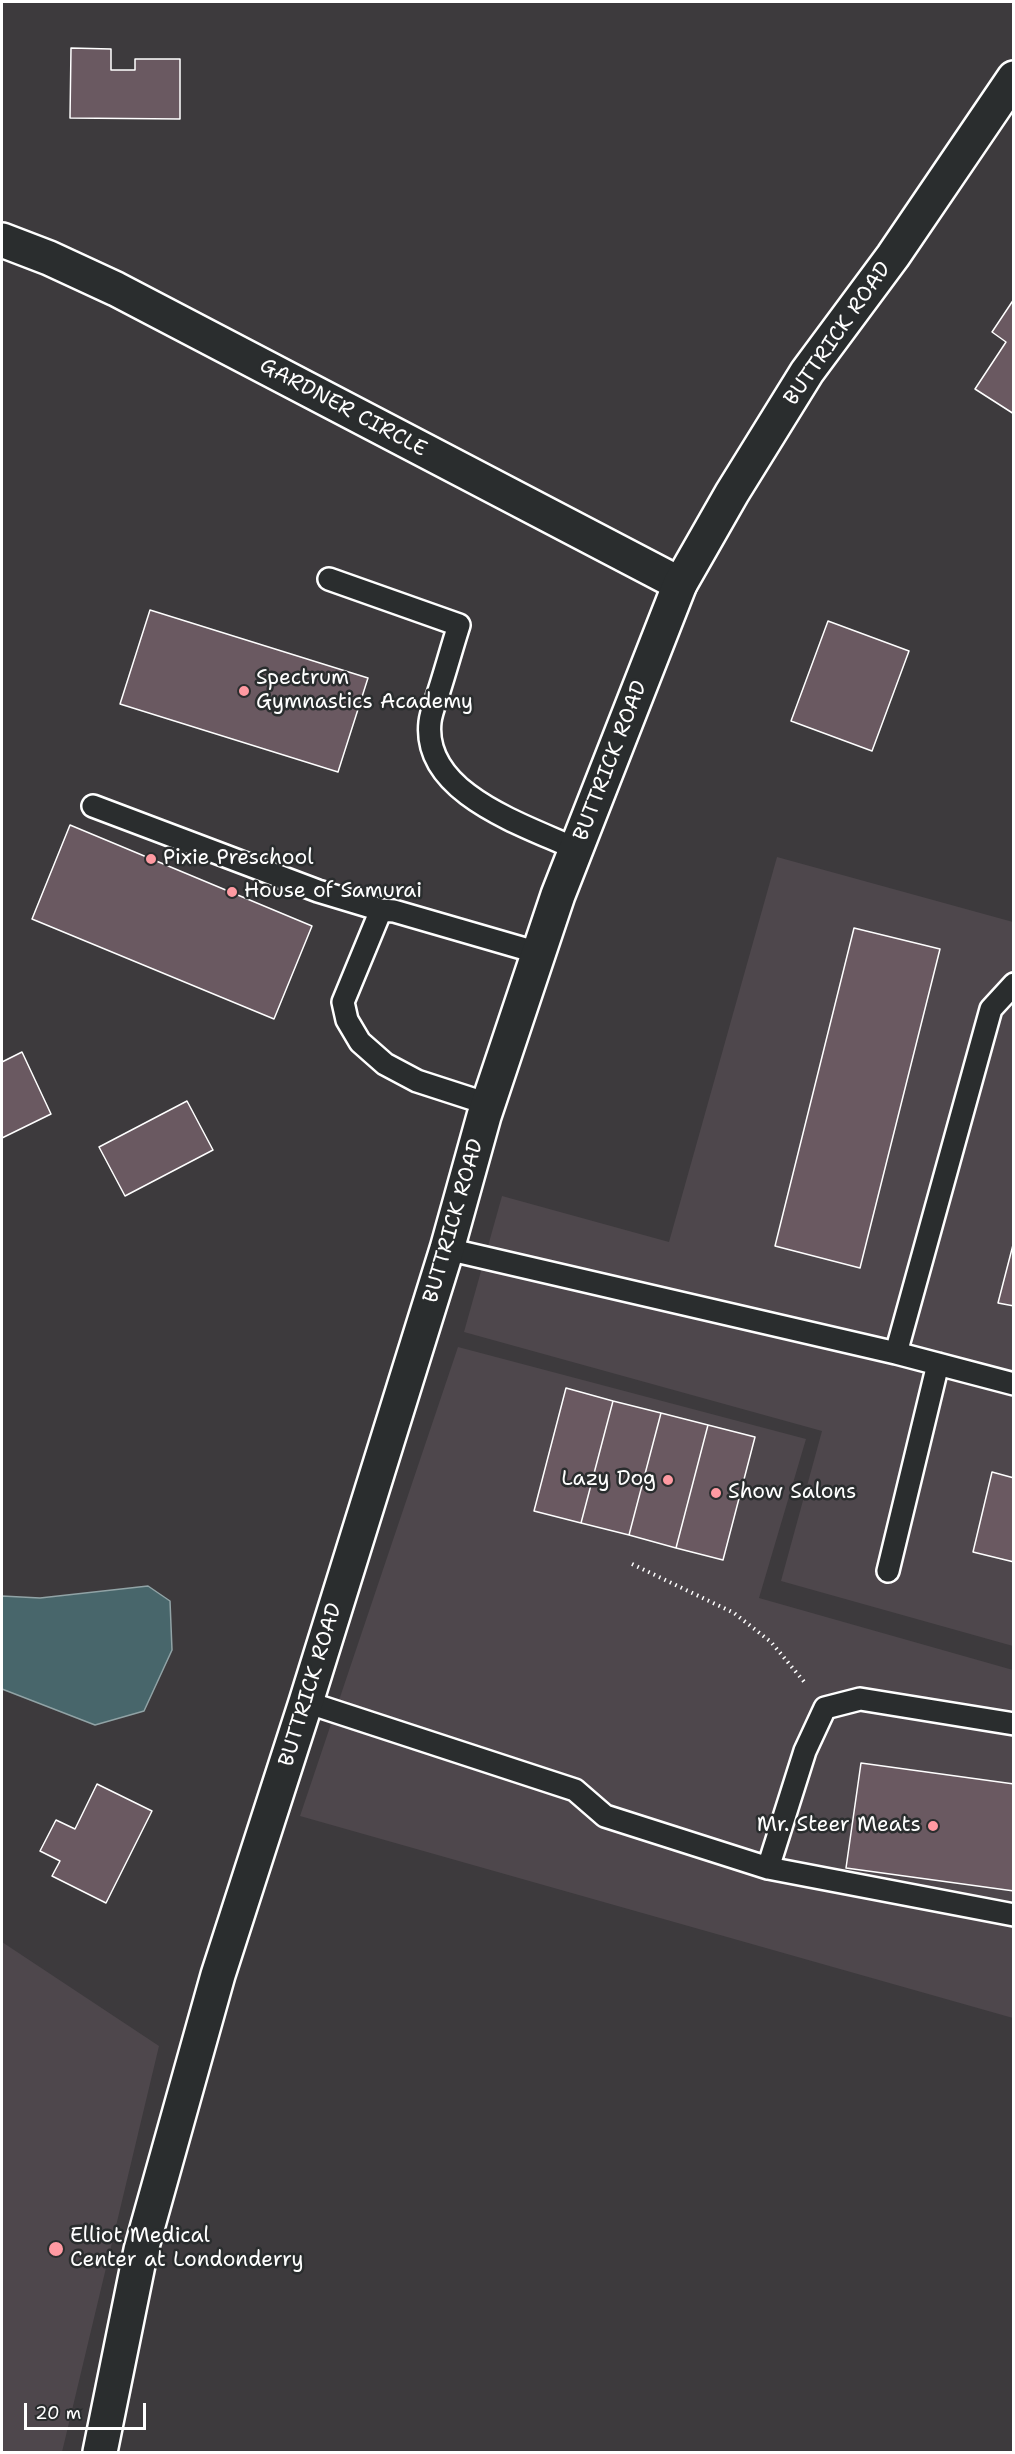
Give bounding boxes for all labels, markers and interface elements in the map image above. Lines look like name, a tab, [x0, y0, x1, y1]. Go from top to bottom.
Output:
street label: BUTTRICK ROAD	[779, 257, 897, 411]
street label: GARDNER CIRCLE	[255, 353, 431, 463]
place label: Spectrum Gymnastics Academy	[256, 666, 473, 716]
street label: BUTTRICK ROAD	[569, 677, 653, 845]
marker: Spectrum Gymnastics Academy	[237, 684, 251, 698]
place label: Pixie Preschool	[163, 846, 314, 872]
marker: Pixie Preschool	[144, 852, 158, 866]
place label: House of Samurai	[244, 879, 422, 905]
marker: House of Samurai	[225, 885, 239, 899]
street label: BUTTRICK ROAD	[419, 1136, 489, 1306]
place label: Lazy Dog	[561, 1467, 656, 1493]
marker: Lazy Dog	[661, 1473, 675, 1487]
place label: Show Salons	[728, 1480, 856, 1506]
marker: Show Salons	[709, 1486, 723, 1500]
street label: BUTTRICK ROAD	[274, 1600, 348, 1770]
place label: Mr. Steer Meats	[757, 1813, 921, 1839]
marker: Mr. Steer Meats	[926, 1819, 940, 1833]
place label: Elliot Medical Center at Londonderry	[70, 2224, 304, 2274]
marker: Elliot Medical Center at Londonderry	[47, 2240, 65, 2258]
scale bar	[27, 2391, 148, 2429]
text: 20 m	[35, 2401, 81, 2425]

